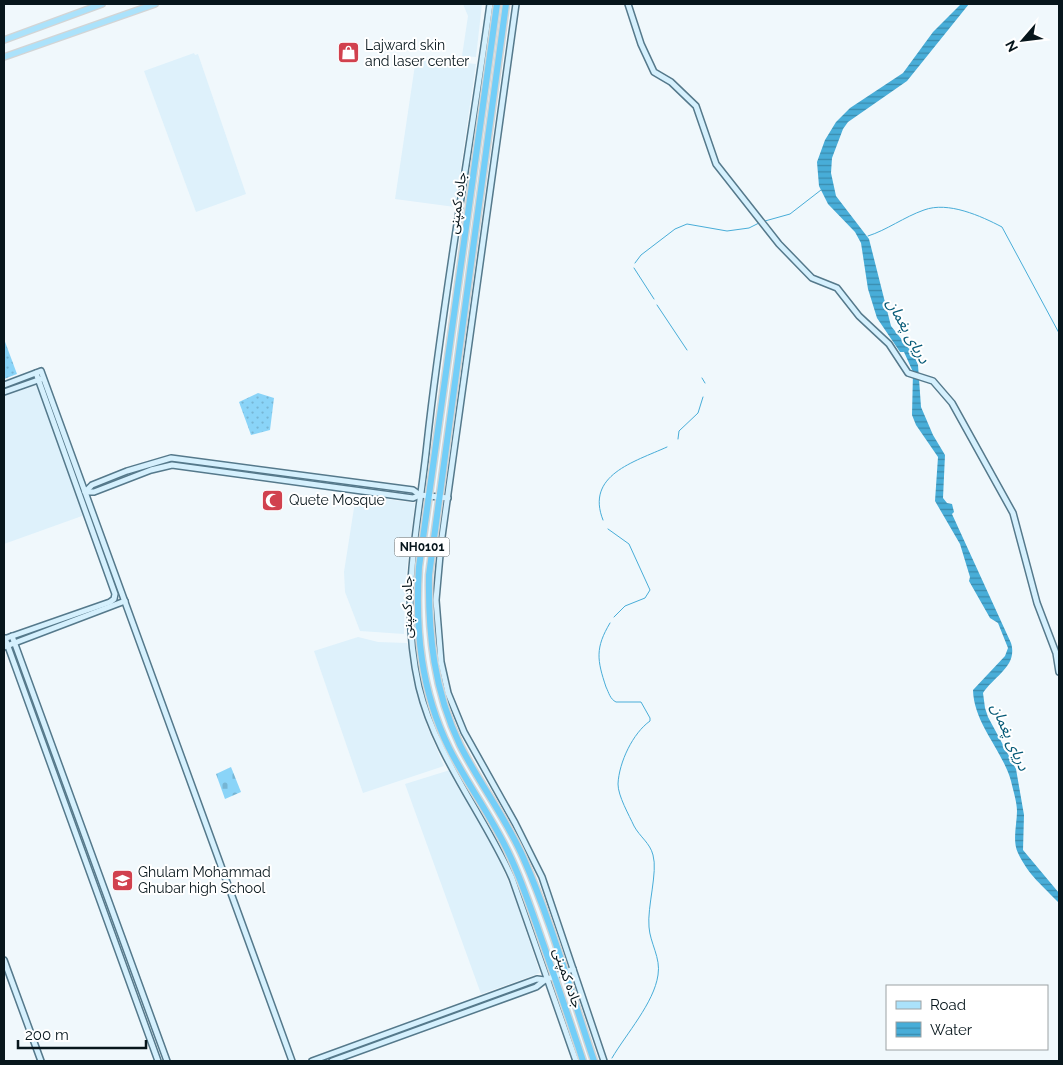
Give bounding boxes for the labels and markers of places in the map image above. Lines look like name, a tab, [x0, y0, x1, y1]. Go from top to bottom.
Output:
place label: Lajward skin and laser center	[365, 37, 469, 69]
shop icon: Lajward skin and laser center	[337, 41, 361, 65]
mosque icon: Quete Mosque	[261, 488, 285, 512]
place label: Quete Mosque	[289, 492, 385, 508]
place label: Ghulam Mohammad Ghubar high School	[138, 864, 271, 896]
school or university icon: Ghulam Mohammad Ghubar high School	[110, 868, 134, 892]

